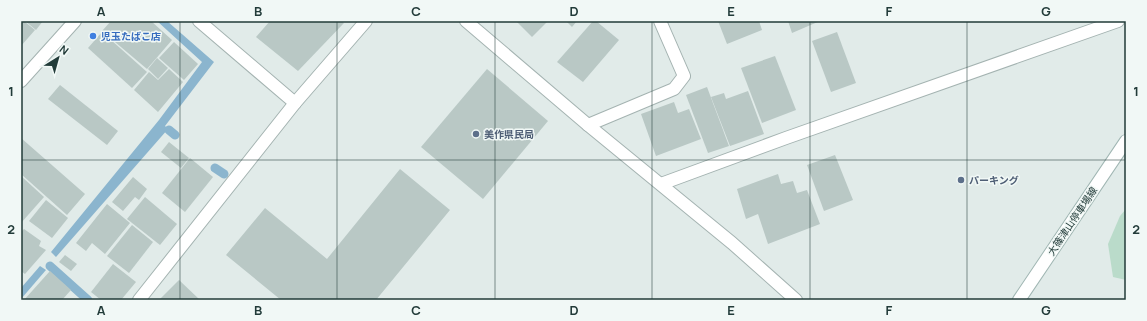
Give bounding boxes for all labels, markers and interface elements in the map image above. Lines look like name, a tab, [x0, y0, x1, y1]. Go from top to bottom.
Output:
text: A	[97, 2, 106, 20]
text: B	[254, 2, 262, 20]
text: C	[411, 2, 421, 20]
text: D	[569, 2, 579, 20]
text: E	[727, 2, 735, 20]
text: F	[886, 2, 893, 20]
text: G	[1041, 2, 1051, 20]
place label: 児玉たばこ店	[101, 29, 161, 43]
marker: 児玉たばこ店	[88, 31, 98, 41]
north arrow	[38, 38, 78, 78]
text: N	[57, 41, 72, 58]
text: 1	[8, 82, 14, 100]
text: 1	[1133, 82, 1139, 100]
place label: 美作県民局	[484, 127, 534, 141]
marker: 美作県民局	[471, 129, 481, 139]
place label: パーキング	[969, 173, 1019, 187]
marker: パーキング	[956, 175, 966, 185]
street label: 大篠津山停車場線	[1044, 184, 1100, 258]
text: 2	[7, 220, 15, 238]
text: 2	[1132, 220, 1140, 238]
text: A	[97, 301, 106, 319]
text: B	[254, 301, 262, 319]
text: C	[411, 301, 421, 319]
text: D	[569, 301, 579, 319]
text: E	[727, 301, 735, 319]
text: F	[886, 301, 893, 319]
text: G	[1041, 301, 1051, 319]

